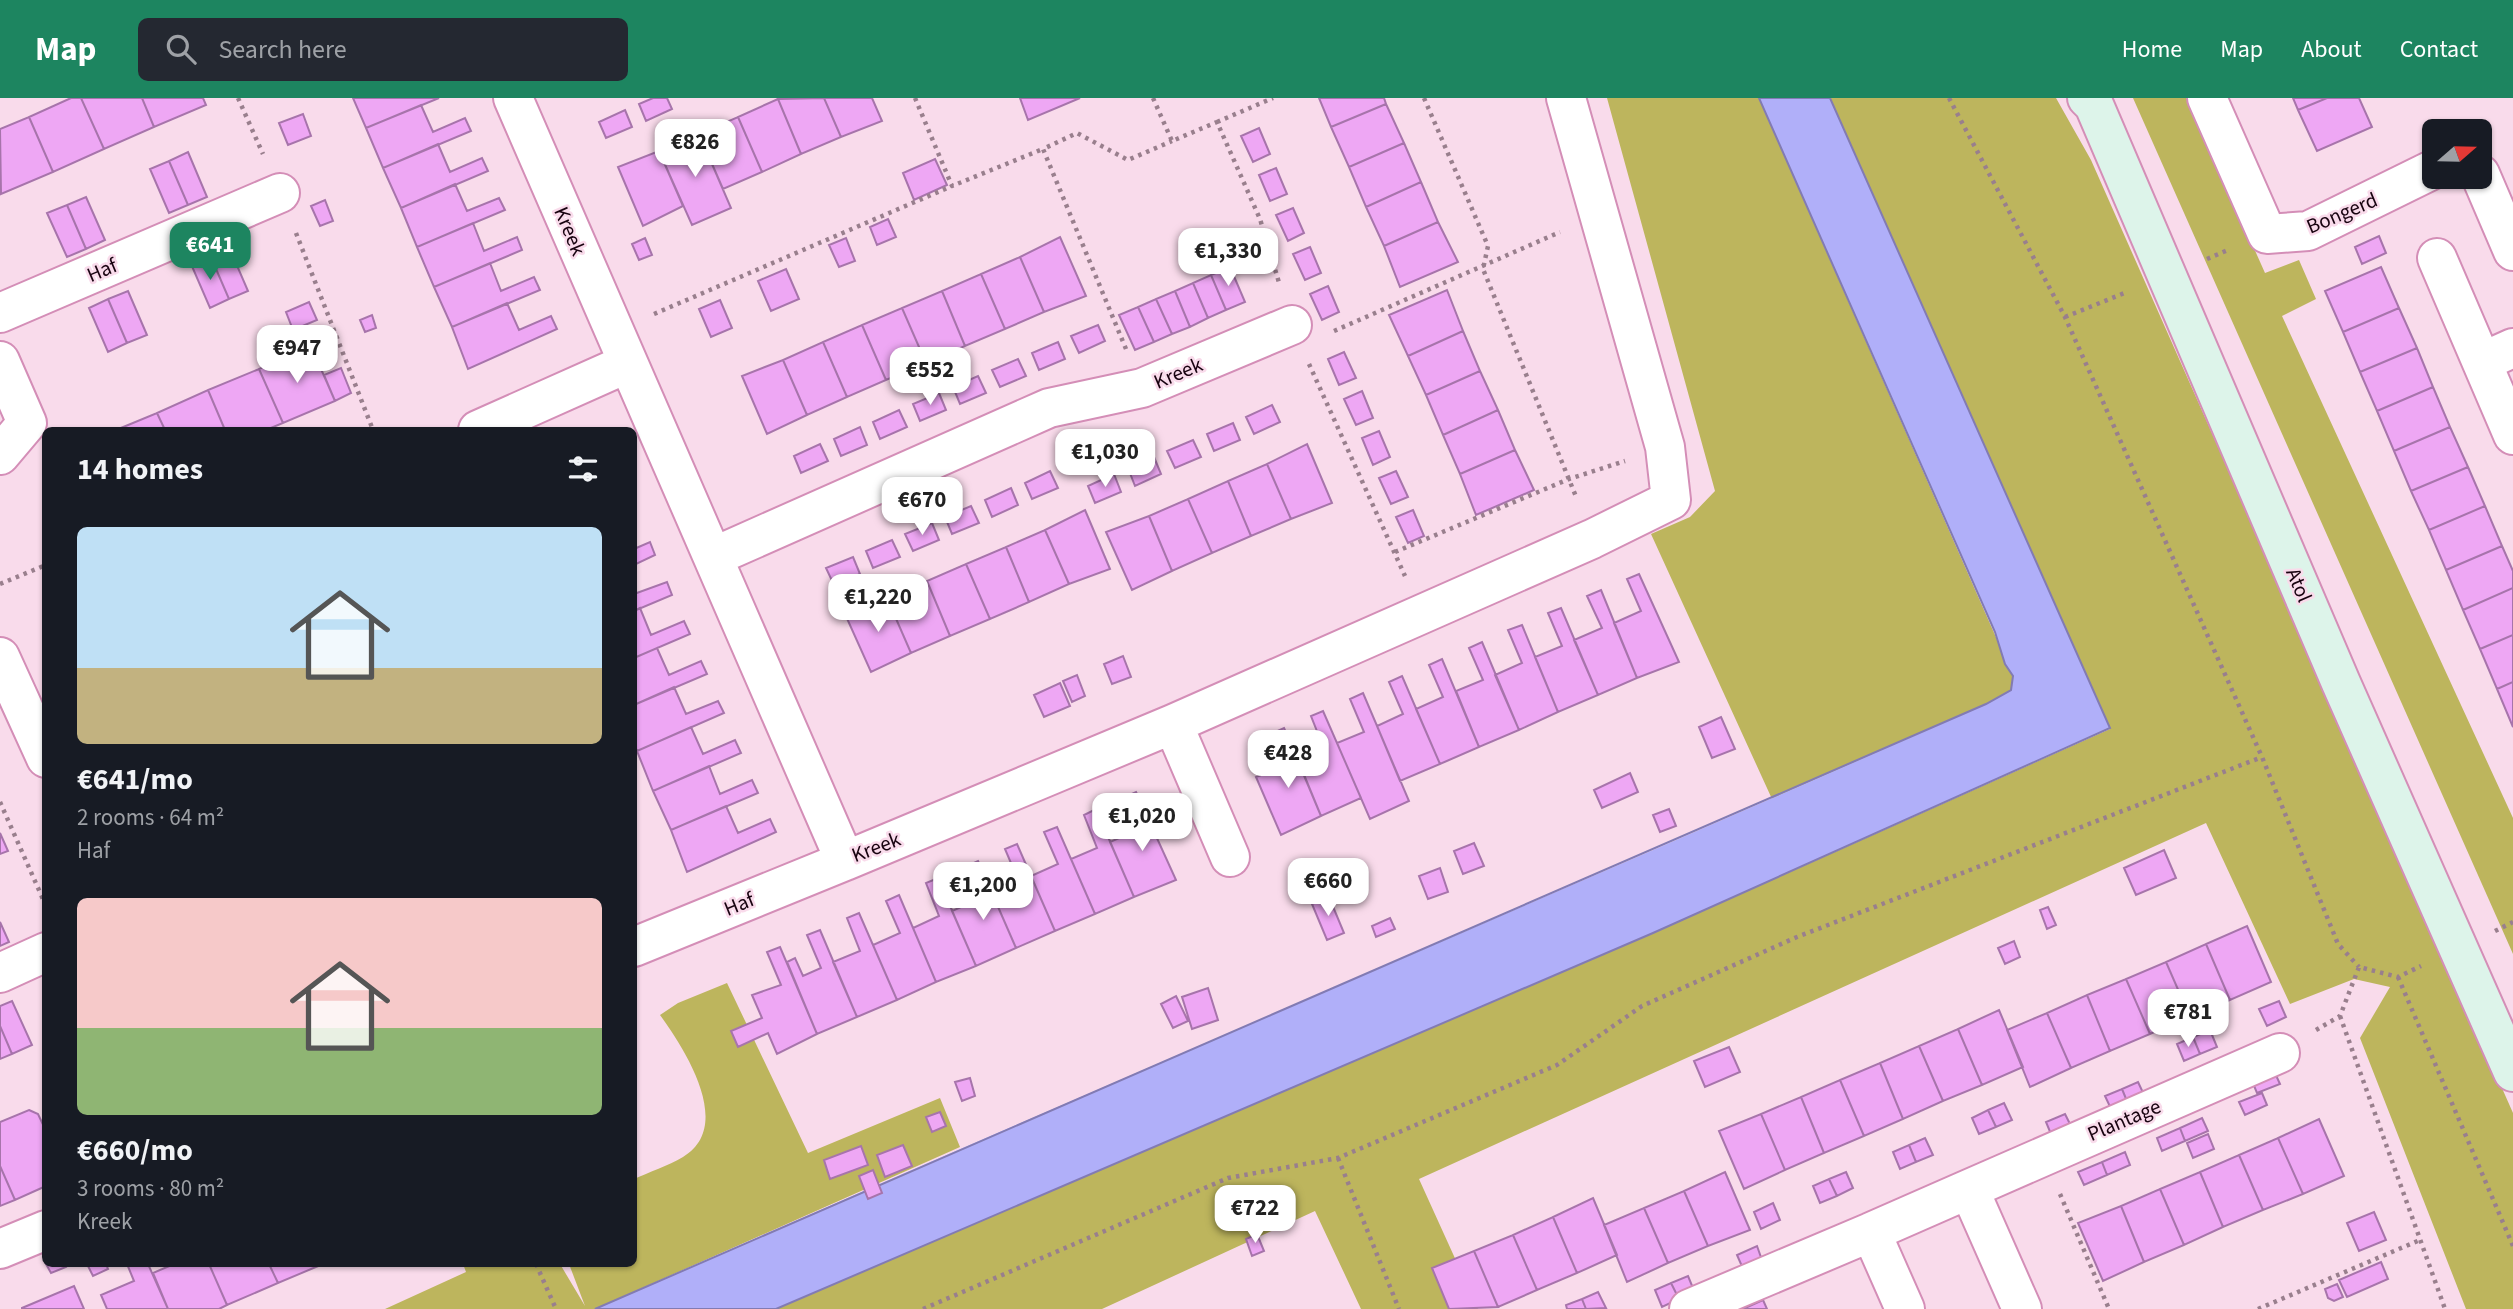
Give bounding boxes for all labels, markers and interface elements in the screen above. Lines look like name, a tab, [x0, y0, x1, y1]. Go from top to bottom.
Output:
search box	[138, 18, 628, 81]
text: Map	[35, 26, 96, 73]
icon: search	[162, 30, 200, 68]
text: Search here	[218, 31, 347, 68]
text: Home	[2122, 32, 2182, 67]
text: Map	[2220, 32, 2263, 67]
text: About	[2301, 32, 2362, 67]
text: Contact	[2400, 32, 2478, 67]
north arrow	[2422, 119, 2492, 189]
map controls	[2422, 119, 2492, 189]
pin: €826	[654, 120, 736, 179]
text: €826	[671, 125, 719, 158]
street label: Bongerd	[2302, 185, 2382, 241]
street label: Kreek	[546, 202, 594, 261]
pin: €641	[169, 222, 251, 282]
text: €641	[186, 228, 234, 261]
pin: €1,330	[1171, 228, 1285, 288]
text: €1,330	[1194, 234, 1262, 267]
street label: Haf	[82, 250, 123, 290]
pin: €947	[256, 326, 338, 385]
text: €947	[273, 331, 321, 364]
pin: €552	[889, 348, 971, 407]
street label: Kreek	[1149, 349, 1208, 397]
text: €552	[906, 353, 954, 386]
pin: €1,030	[1048, 430, 1162, 489]
text: €1,030	[1071, 435, 1139, 468]
text: 14 homes	[77, 448, 203, 491]
icon: filters	[564, 450, 602, 488]
pin: €670	[881, 478, 963, 537]
text: €670	[898, 483, 946, 516]
street label: Atol	[2278, 563, 2320, 607]
icon: home	[277, 572, 403, 698]
pin: €1,220	[821, 574, 935, 634]
text: €1,220	[844, 580, 912, 613]
pin: €428	[1247, 730, 1329, 790]
text: €428	[1264, 736, 1312, 769]
text: €641/mo	[77, 758, 193, 801]
pin: €1,020	[1085, 794, 1199, 853]
text: €1,020	[1108, 799, 1176, 832]
text: 2 rooms · 64 m²	[77, 801, 224, 834]
street label: Kreek	[847, 824, 905, 870]
text: Haf	[77, 834, 110, 867]
pin: €660	[1287, 858, 1369, 918]
pin: €1,200	[926, 862, 1040, 922]
text: €660	[1304, 864, 1352, 897]
text: €1,200	[949, 868, 1017, 901]
street label: Haf	[719, 884, 760, 924]
icon: home	[277, 943, 403, 1069]
pin: €781	[2147, 990, 2229, 1049]
text: €781	[2164, 995, 2212, 1028]
street label: Plantage	[2083, 1091, 2165, 1149]
text: €660/mo	[77, 1129, 193, 1172]
text: 3 rooms · 80 m²	[77, 1172, 224, 1205]
pin: €722	[1214, 1186, 1296, 1245]
text: €722	[1231, 1191, 1279, 1224]
text: Kreek	[77, 1205, 132, 1238]

